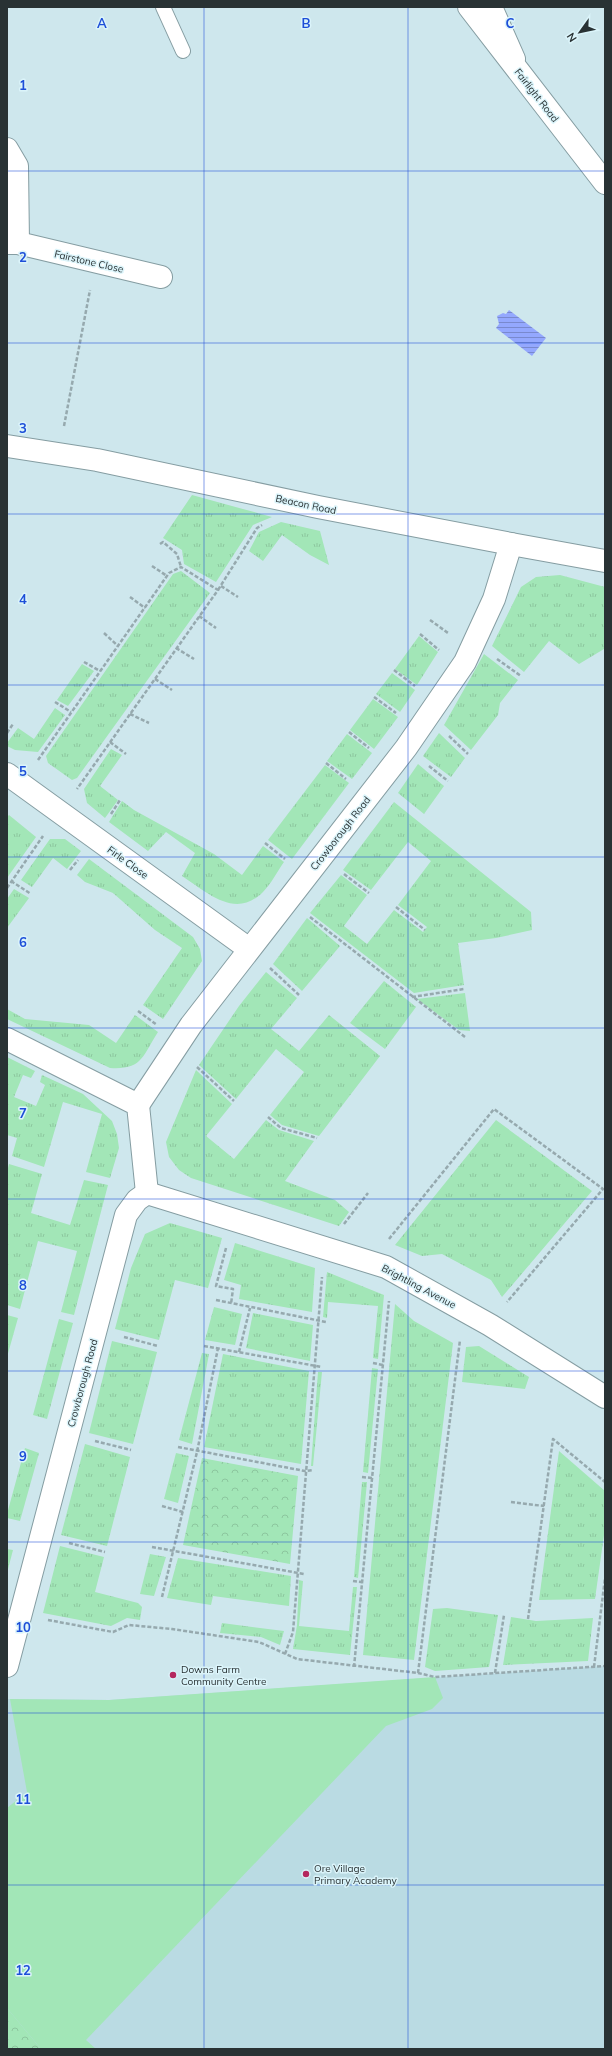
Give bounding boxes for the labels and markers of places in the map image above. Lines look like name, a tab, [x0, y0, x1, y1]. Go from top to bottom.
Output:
place label: Downs Farm Community Centre	[181, 1663, 267, 1688]
marker: Downs Farm Community Centre	[168, 1670, 178, 1680]
place label: Ore Village Primary Academy	[314, 1862, 397, 1887]
marker: Ore Village Primary Academy	[301, 1869, 311, 1879]

